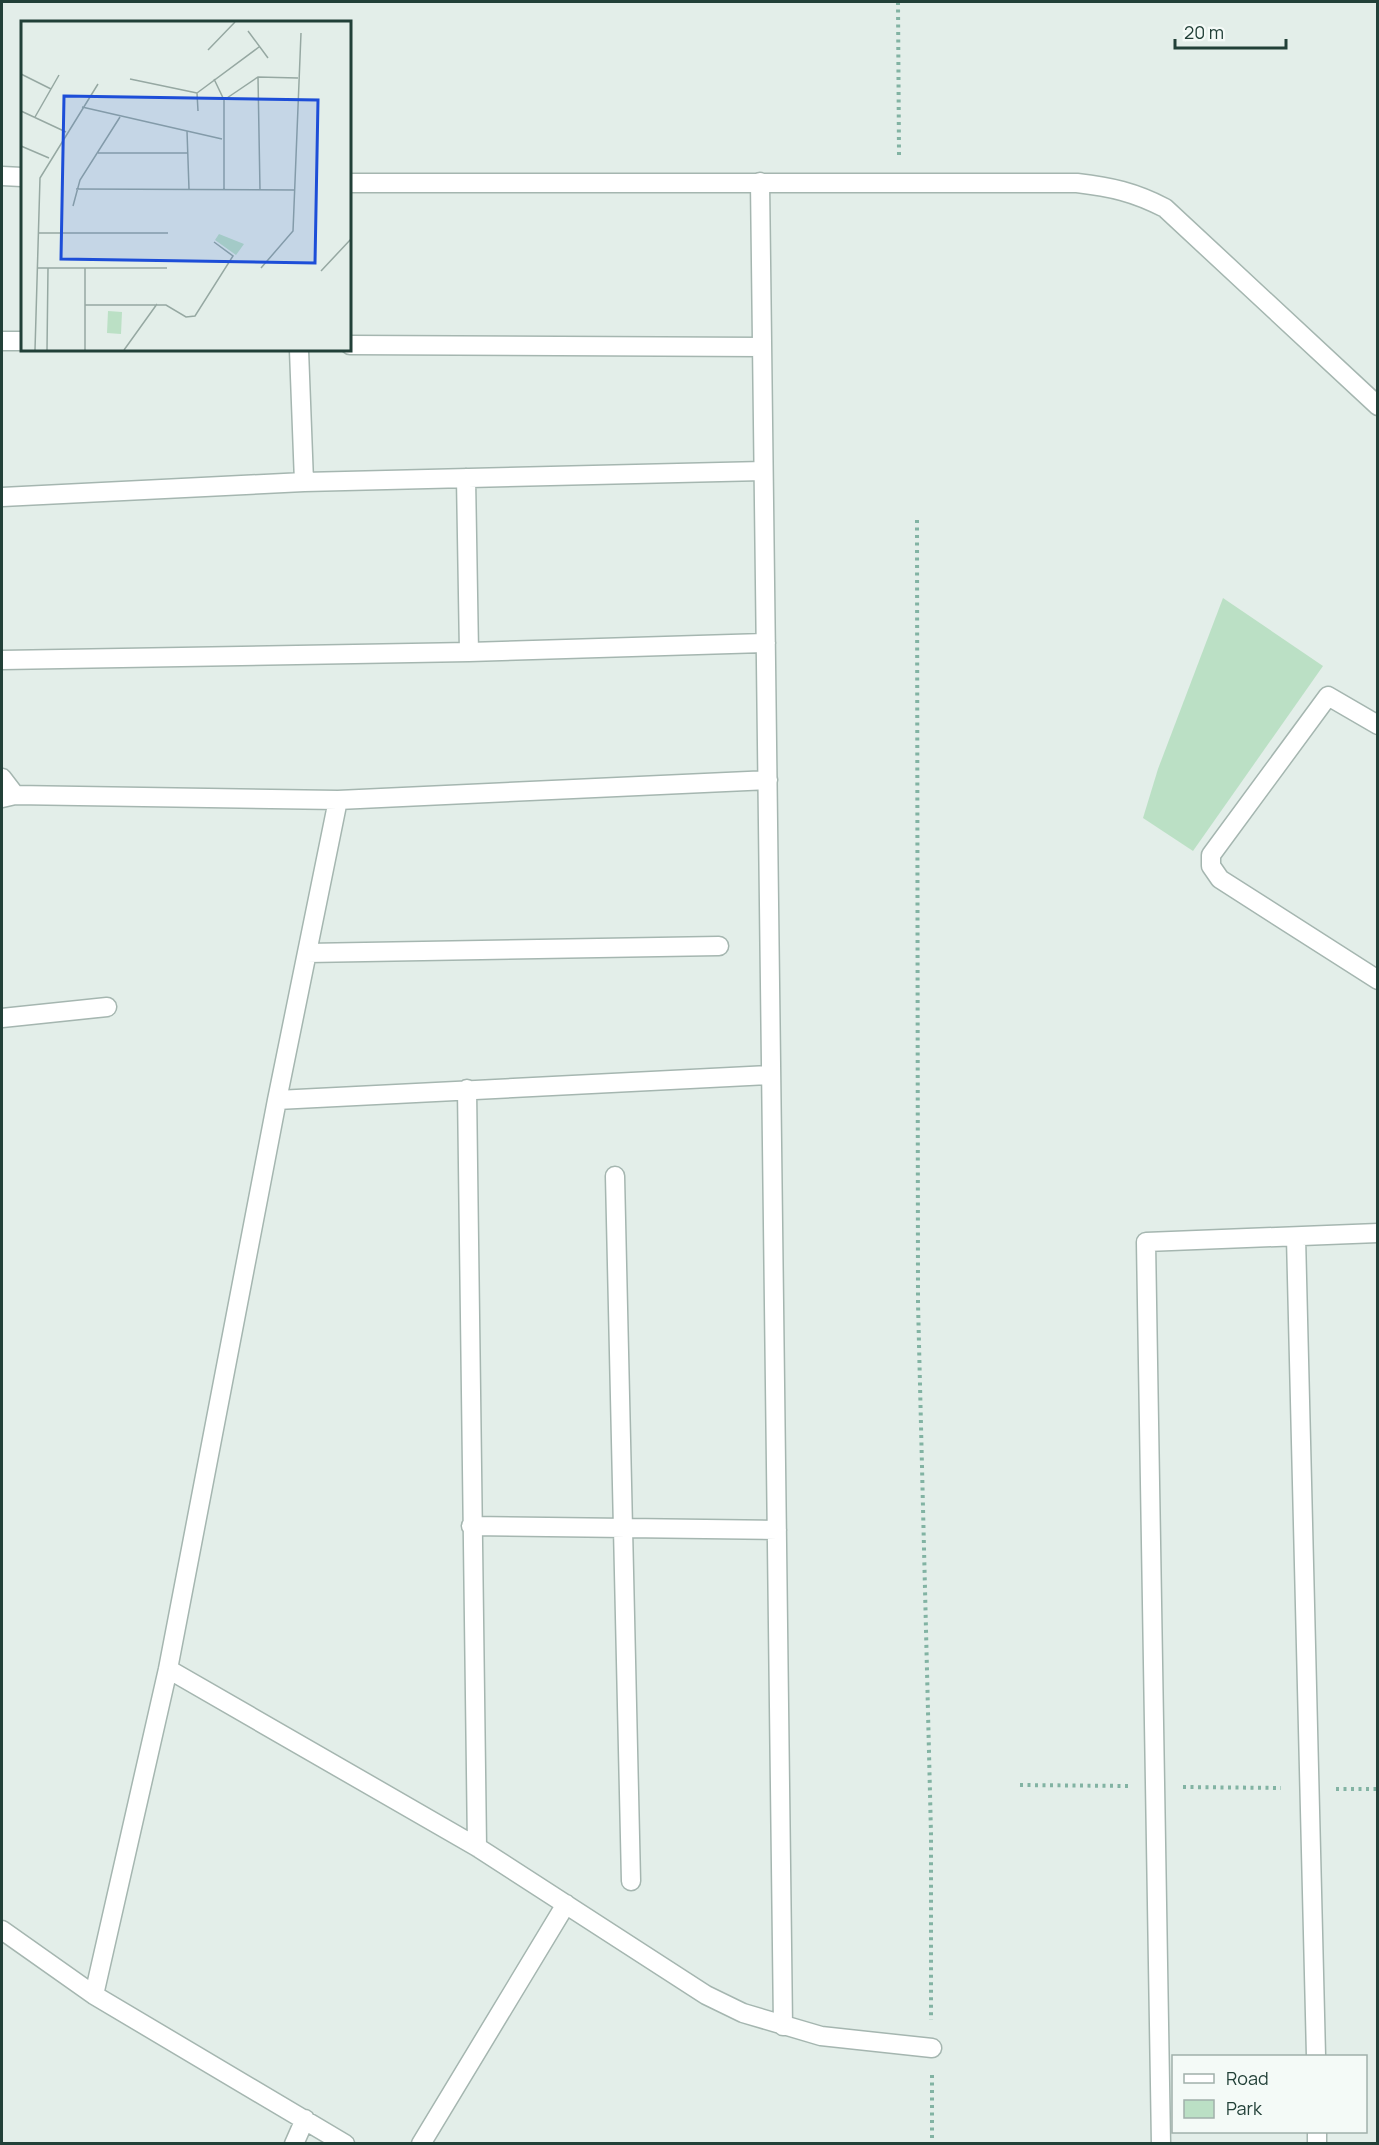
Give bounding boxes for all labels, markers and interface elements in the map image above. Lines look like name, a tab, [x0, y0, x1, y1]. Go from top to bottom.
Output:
scale bar	[1175, 12, 1286, 50]
text: 20 m	[1184, 20, 1224, 44]
inset map	[21, 21, 351, 351]
legend	[1172, 2055, 1367, 2133]
text: Road	[1226, 2066, 1269, 2090]
text: Park	[1226, 2096, 1263, 2120]

